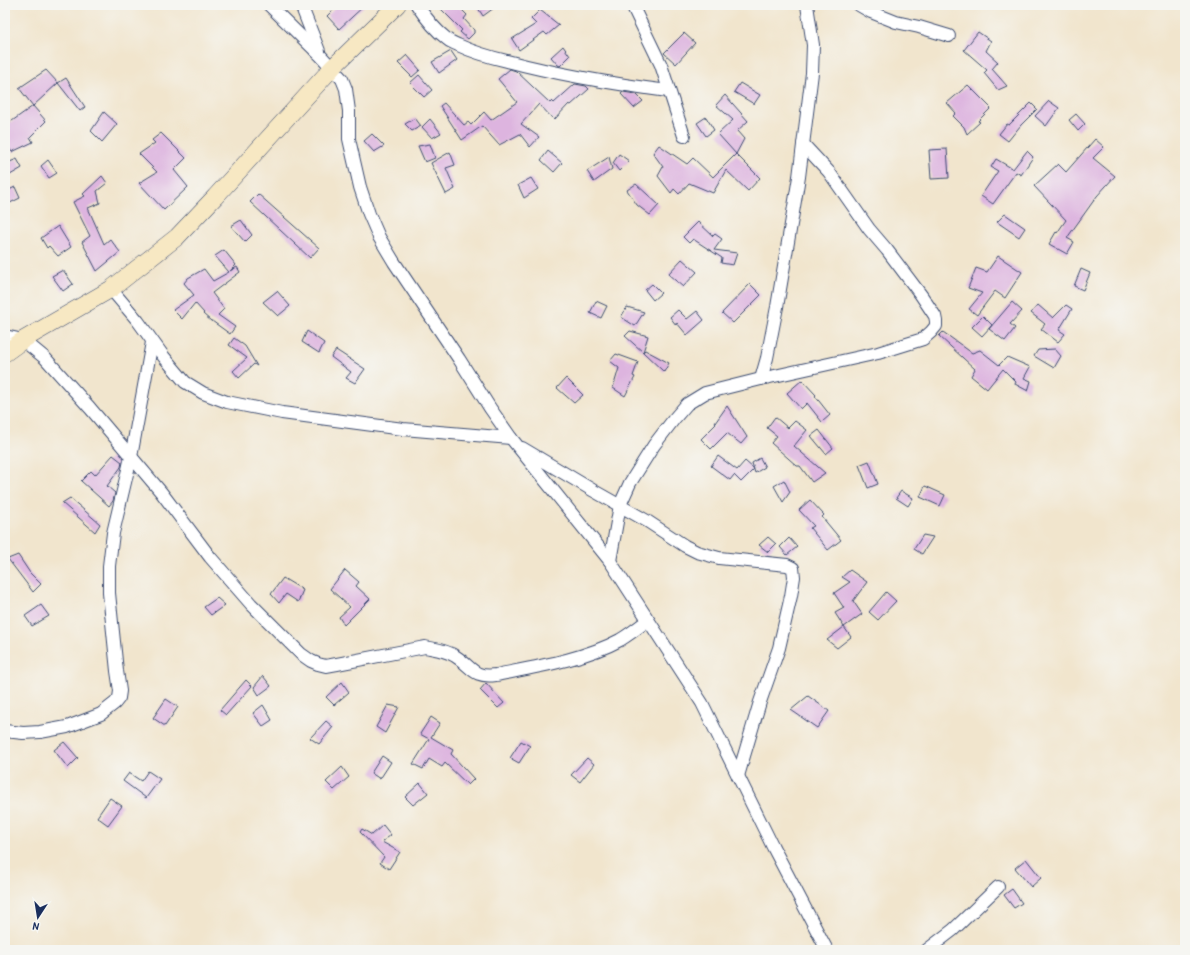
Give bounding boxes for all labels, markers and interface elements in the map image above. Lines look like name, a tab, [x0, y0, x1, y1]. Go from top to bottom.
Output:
north arrow	[18, 897, 58, 937]
text: N	[31, 919, 40, 934]

